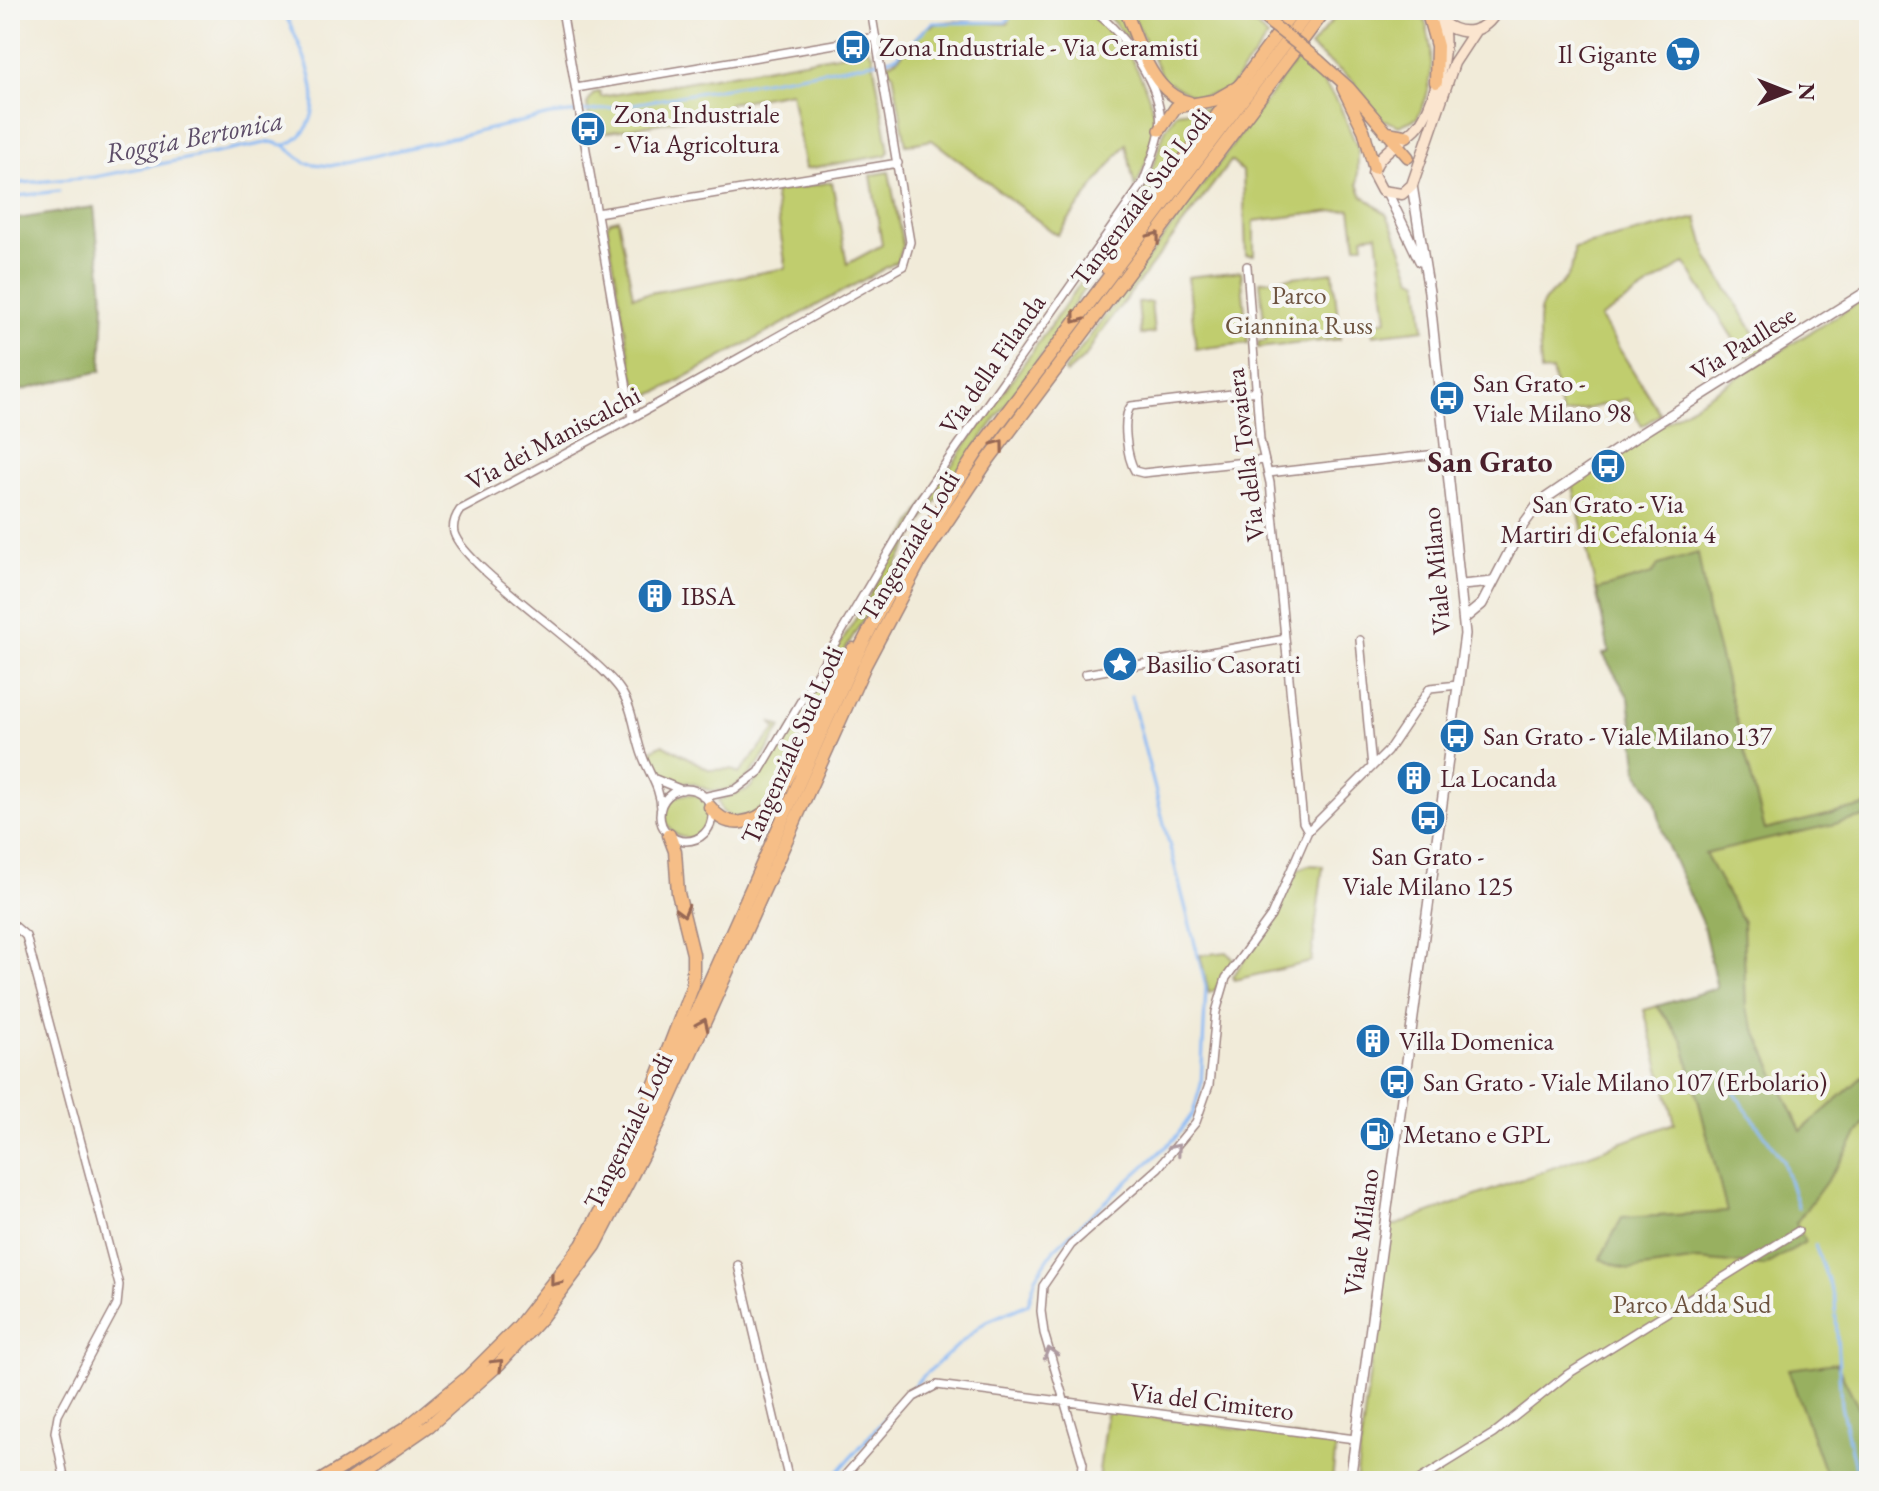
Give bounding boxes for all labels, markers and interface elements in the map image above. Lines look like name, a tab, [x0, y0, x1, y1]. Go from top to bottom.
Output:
bus stop icon: Zona Industriale - Via Ceramisti	[834, 28, 872, 66]
place label: Zona Industriale - Via Ceramisti	[879, 30, 1198, 64]
supermarket icon: Il Gigante	[1664, 35, 1702, 73]
place label: Il Gigante	[1558, 37, 1657, 71]
north arrow	[1747, 52, 1827, 132]
text: N	[1792, 83, 1821, 101]
place label: Zona Industriale - Via Agricoltura	[614, 97, 780, 161]
water label: Roggia Bertonica	[102, 101, 286, 171]
street label: Tangenziale Sud Lodi	[1063, 101, 1219, 293]
bus stop icon: Zona Industriale - Via Agricoltura	[569, 110, 607, 148]
one-way arrow	[1145, 231, 1160, 246]
park label: Parco Giannina Russ	[1225, 278, 1373, 342]
street label: Via della Filanda	[931, 287, 1053, 441]
street label: Via Paullese	[1684, 298, 1802, 388]
one-way arrow	[1073, 310, 1087, 324]
street label: Via della Tovaiera	[1217, 366, 1272, 544]
place label: San Grato - Viale Milano 98	[1473, 366, 1631, 430]
street label: Via dei Maniscalchi	[460, 378, 646, 498]
bus stop icon: San Grato - Viale Milano 98	[1428, 379, 1466, 417]
one-way arrow	[990, 439, 1004, 454]
district label: San Grato	[1427, 442, 1553, 481]
bus stop icon: San Grato - Via Martiri di Cefalonia 4	[1589, 447, 1627, 485]
street label: Tangenziale Lodi	[851, 465, 967, 627]
place label: San Grato - Via Martiri di Cefalonia 4	[1500, 487, 1716, 551]
street label: Viale Milano	[1413, 506, 1459, 636]
building icon: IBSA	[636, 577, 674, 615]
place label: IBSA	[681, 579, 736, 613]
street label: Tangenziale Sud Lodi	[733, 640, 851, 850]
place icon: Basilio Casorati	[1101, 645, 1139, 683]
place label: Basilio Casorati	[1146, 647, 1301, 681]
bus stop icon: San Grato - Viale Milano 137	[1438, 717, 1476, 755]
place label: San Grato - Viale Milano 137	[1483, 719, 1772, 753]
building icon: La Locanda	[1395, 759, 1433, 797]
place label: La Locanda	[1440, 761, 1557, 795]
bus stop icon: San Grato - Viale Milano 125	[1409, 799, 1447, 837]
place label: San Grato - Viale Milano 125	[1343, 839, 1513, 903]
one-way arrow	[673, 904, 690, 918]
one-way arrow	[694, 1018, 710, 1033]
building icon: Villa Domenica	[1354, 1022, 1392, 1060]
place label: Villa Domenica	[1399, 1024, 1555, 1058]
street label: Tangenziale Lodi	[576, 1047, 680, 1215]
bus stop icon: San Grato - Viale Milano 107 (Erbolario)	[1378, 1063, 1416, 1101]
place label: San Grato - Viale Milano 107 (Erbolario)	[1423, 1065, 1827, 1099]
fuel station icon: Metano e GPL	[1358, 1115, 1396, 1153]
place label: Metano e GPL	[1403, 1117, 1550, 1151]
one-way arrow	[1166, 1144, 1181, 1159]
street label: Viale Milano	[1335, 1166, 1387, 1298]
one-way arrow	[550, 1272, 564, 1287]
park label: Parco Adda Sud	[1612, 1287, 1772, 1321]
one-way arrow	[1043, 1346, 1059, 1360]
one-way arrow	[489, 1359, 503, 1374]
street label: Via del Cimitero	[1128, 1374, 1296, 1428]

